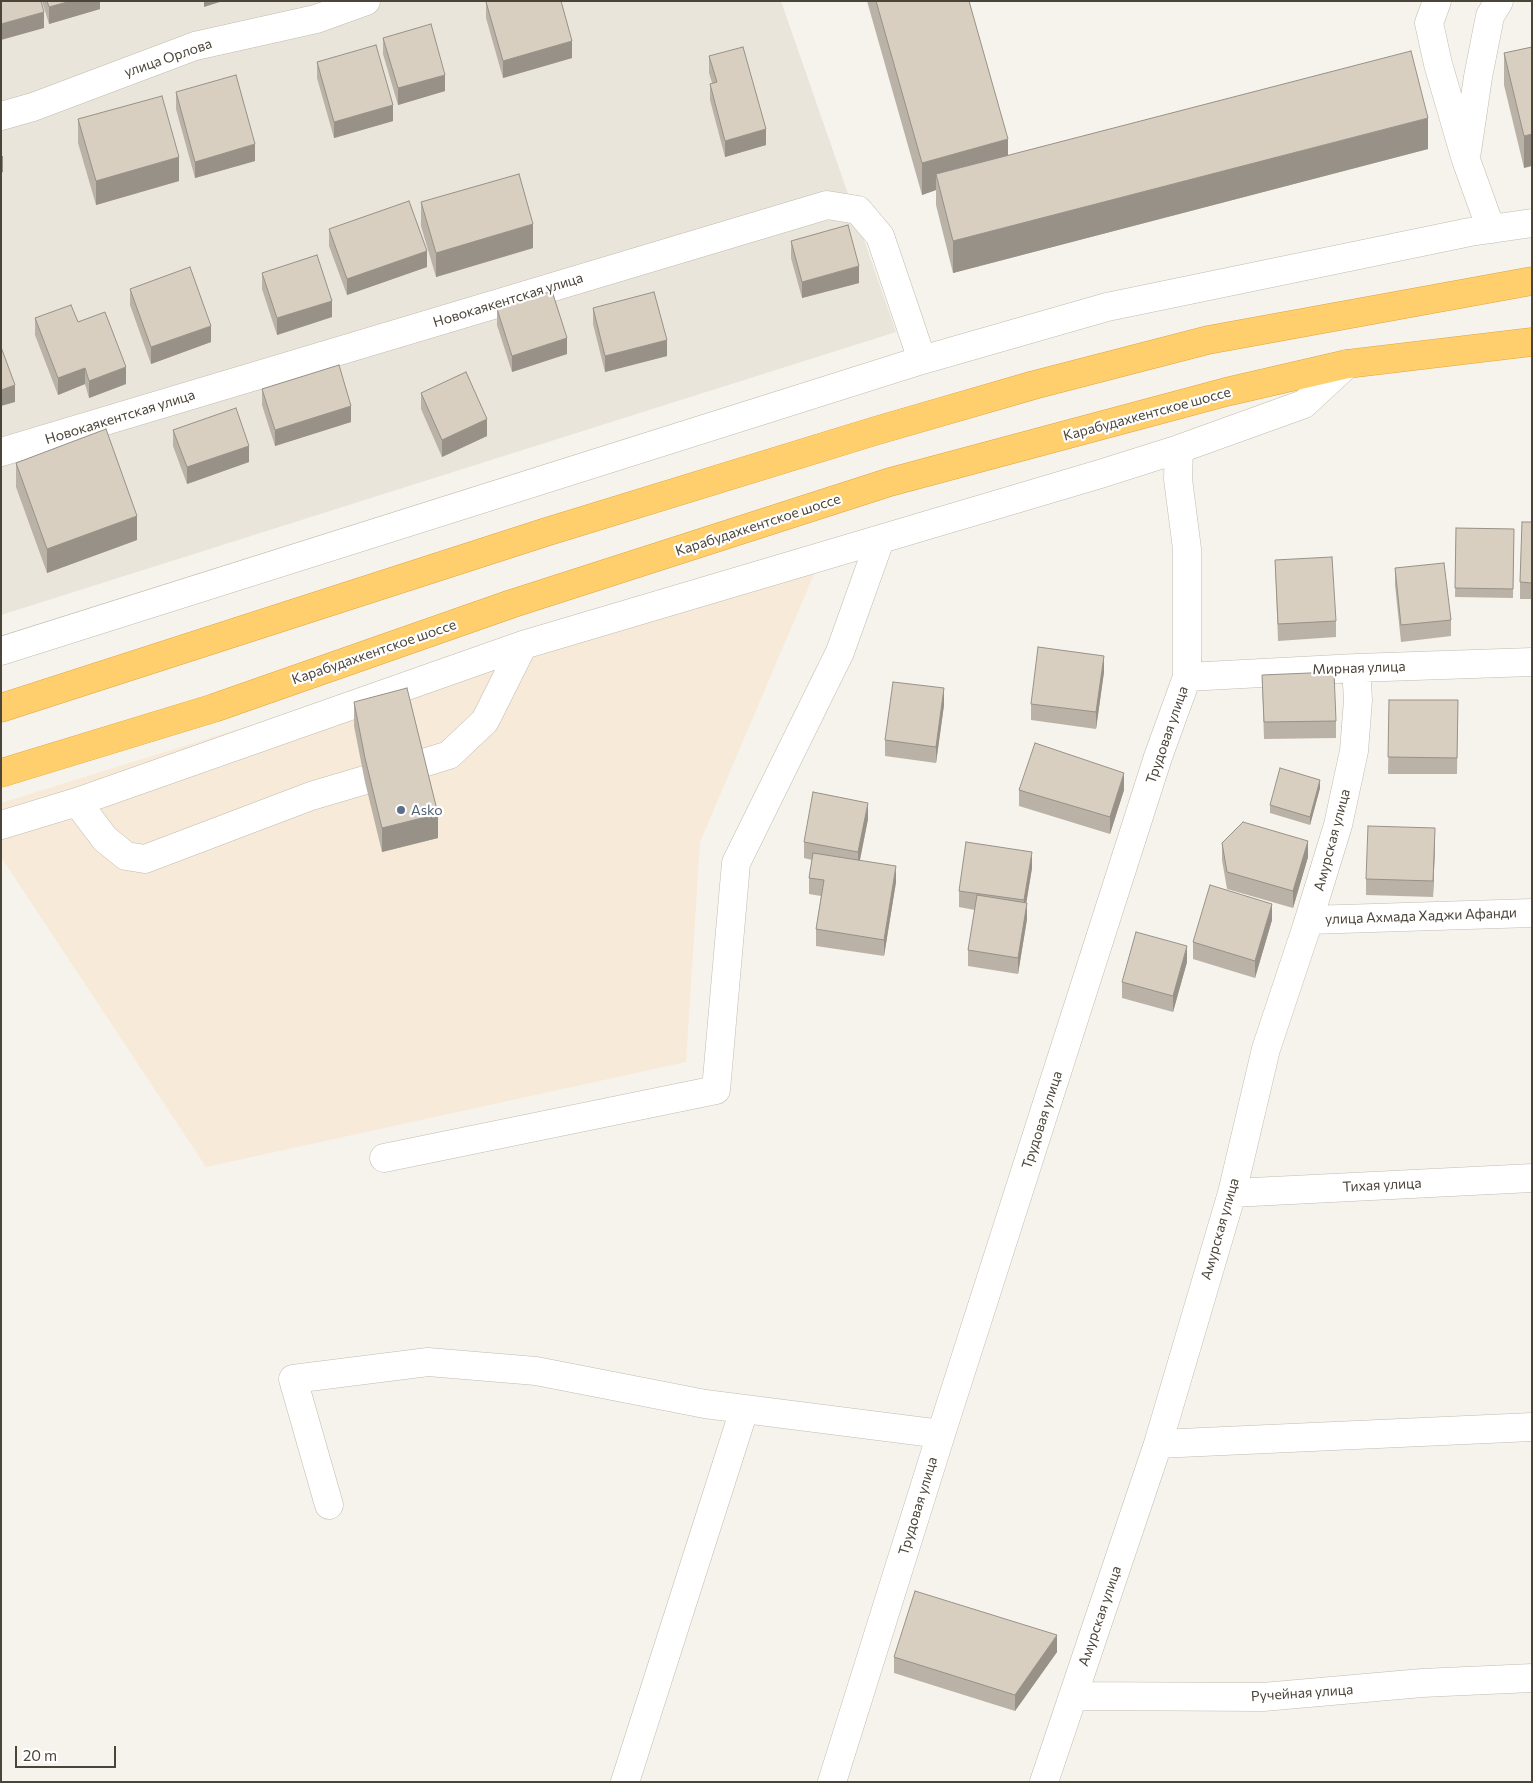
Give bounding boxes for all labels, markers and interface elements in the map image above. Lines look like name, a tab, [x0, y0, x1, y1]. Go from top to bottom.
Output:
street label: улица Орлова	[122, 35, 214, 81]
street label: Новокаякентская улица	[431, 269, 585, 331]
street label: Карабудахкентское шоссе	[1061, 384, 1233, 444]
street label: Новокаякентская улица	[43, 386, 197, 448]
street label: Карабудахкентское шоссе	[673, 490, 843, 560]
street label: Карабудахкентское шоссе	[290, 616, 458, 688]
street label: Мирная улица	[1312, 658, 1406, 678]
street label: Трудовая улица	[1142, 684, 1192, 786]
street label: Амурская улица	[1310, 787, 1354, 893]
place label: Asko	[411, 802, 443, 818]
marker: Asko	[395, 804, 407, 816]
street label: улица Ахмада Хаджи Афанди	[1325, 904, 1517, 928]
street label: Трудовая улица	[1018, 1069, 1066, 1171]
street label: Тихая улица	[1342, 1175, 1422, 1195]
street label: Амурская улица	[1197, 1176, 1243, 1282]
street label: Трудовая улица	[895, 1455, 941, 1557]
street label: Амурская улица	[1075, 1564, 1125, 1668]
street label: Ручейная улица	[1250, 1681, 1354, 1705]
scale bar	[18, 1736, 119, 1768]
text: 20 m	[23, 1746, 57, 1764]

